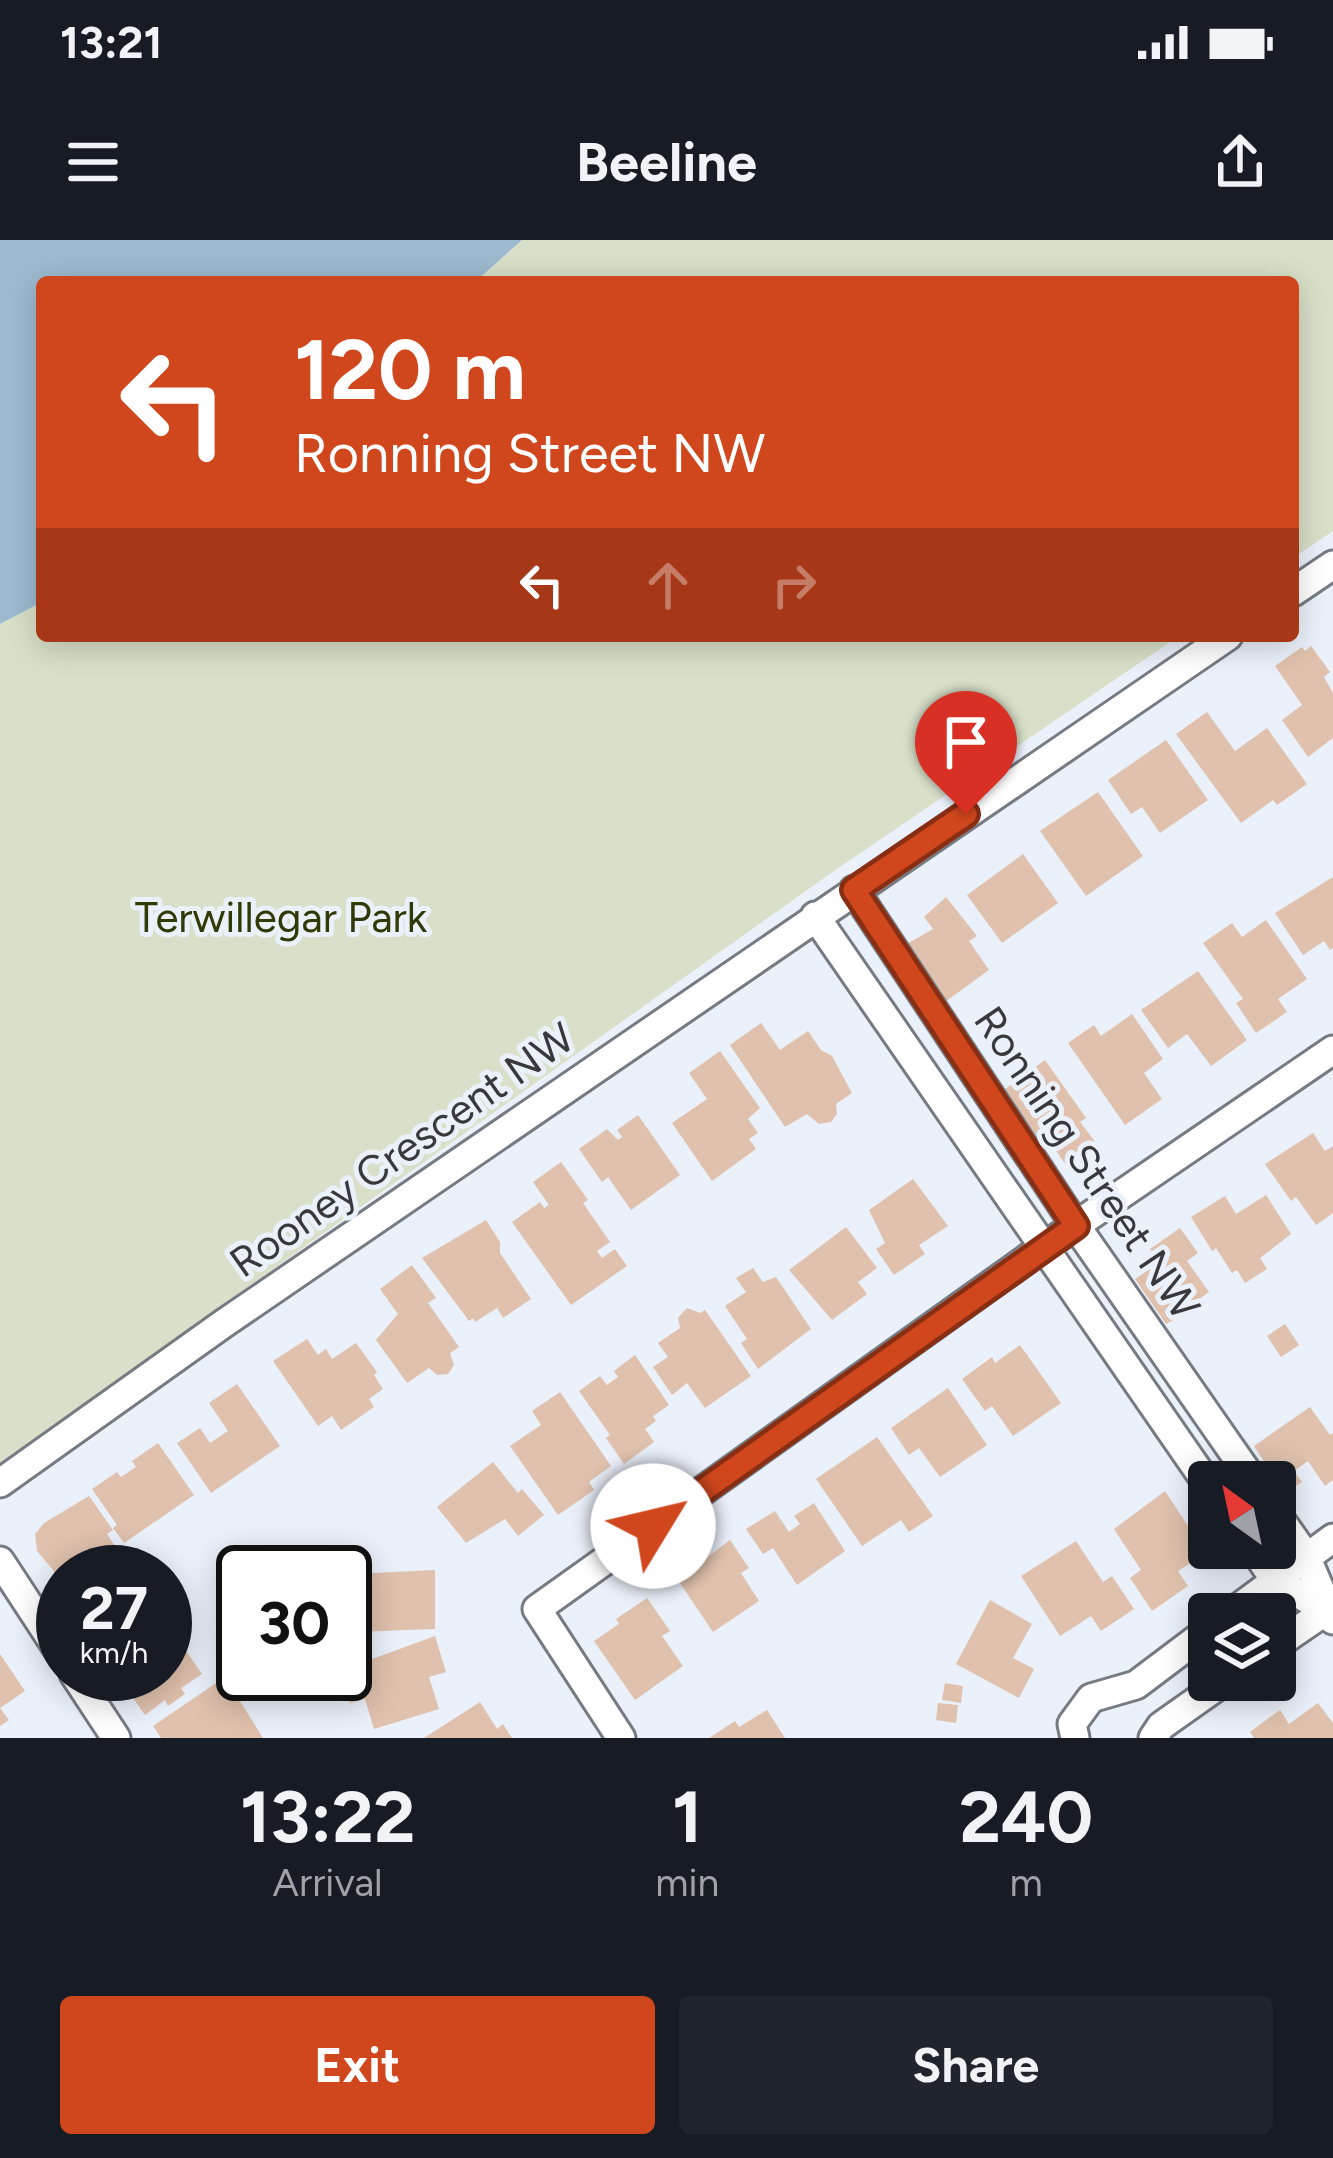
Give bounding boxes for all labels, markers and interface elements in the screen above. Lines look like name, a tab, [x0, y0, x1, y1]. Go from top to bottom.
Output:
text: 13:21	[60, 15, 163, 69]
icon: menu	[60, 129, 126, 195]
icon: share	[1207, 129, 1273, 195]
text: Beeline	[576, 130, 757, 195]
text: 120 m	[294, 319, 526, 420]
icon: left	[96, 324, 252, 480]
text: Ronning Street NW	[294, 421, 765, 486]
icon: left	[509, 552, 575, 618]
icon: ahead	[635, 552, 701, 618]
icon: right	[761, 552, 827, 618]
pin	[915, 691, 1017, 814]
icon: arrive	[933, 709, 999, 775]
park label: Terwillegar Park	[135, 892, 428, 943]
street label: Ronning Street NW	[963, 997, 1211, 1329]
street label: Rooney Crescent NW	[220, 1012, 584, 1288]
north arrow	[1188, 1461, 1296, 1569]
map controls	[1188, 1461, 1296, 1701]
position arrow	[590, 1463, 716, 1589]
speed limit sign: 30	[216, 1545, 372, 1701]
text: 27	[80, 1572, 148, 1644]
button: layers	[1188, 1593, 1296, 1701]
text: km/h	[80, 1634, 148, 1671]
text: 13:22	[240, 1774, 415, 1860]
text: 1	[672, 1774, 702, 1860]
text: 240	[959, 1774, 1093, 1860]
text: Arrival	[273, 1859, 383, 1906]
text: min	[655, 1859, 719, 1906]
text: m	[1010, 1859, 1043, 1906]
button: Exit	[60, 1996, 655, 2134]
button: Share	[679, 1996, 1273, 2134]

